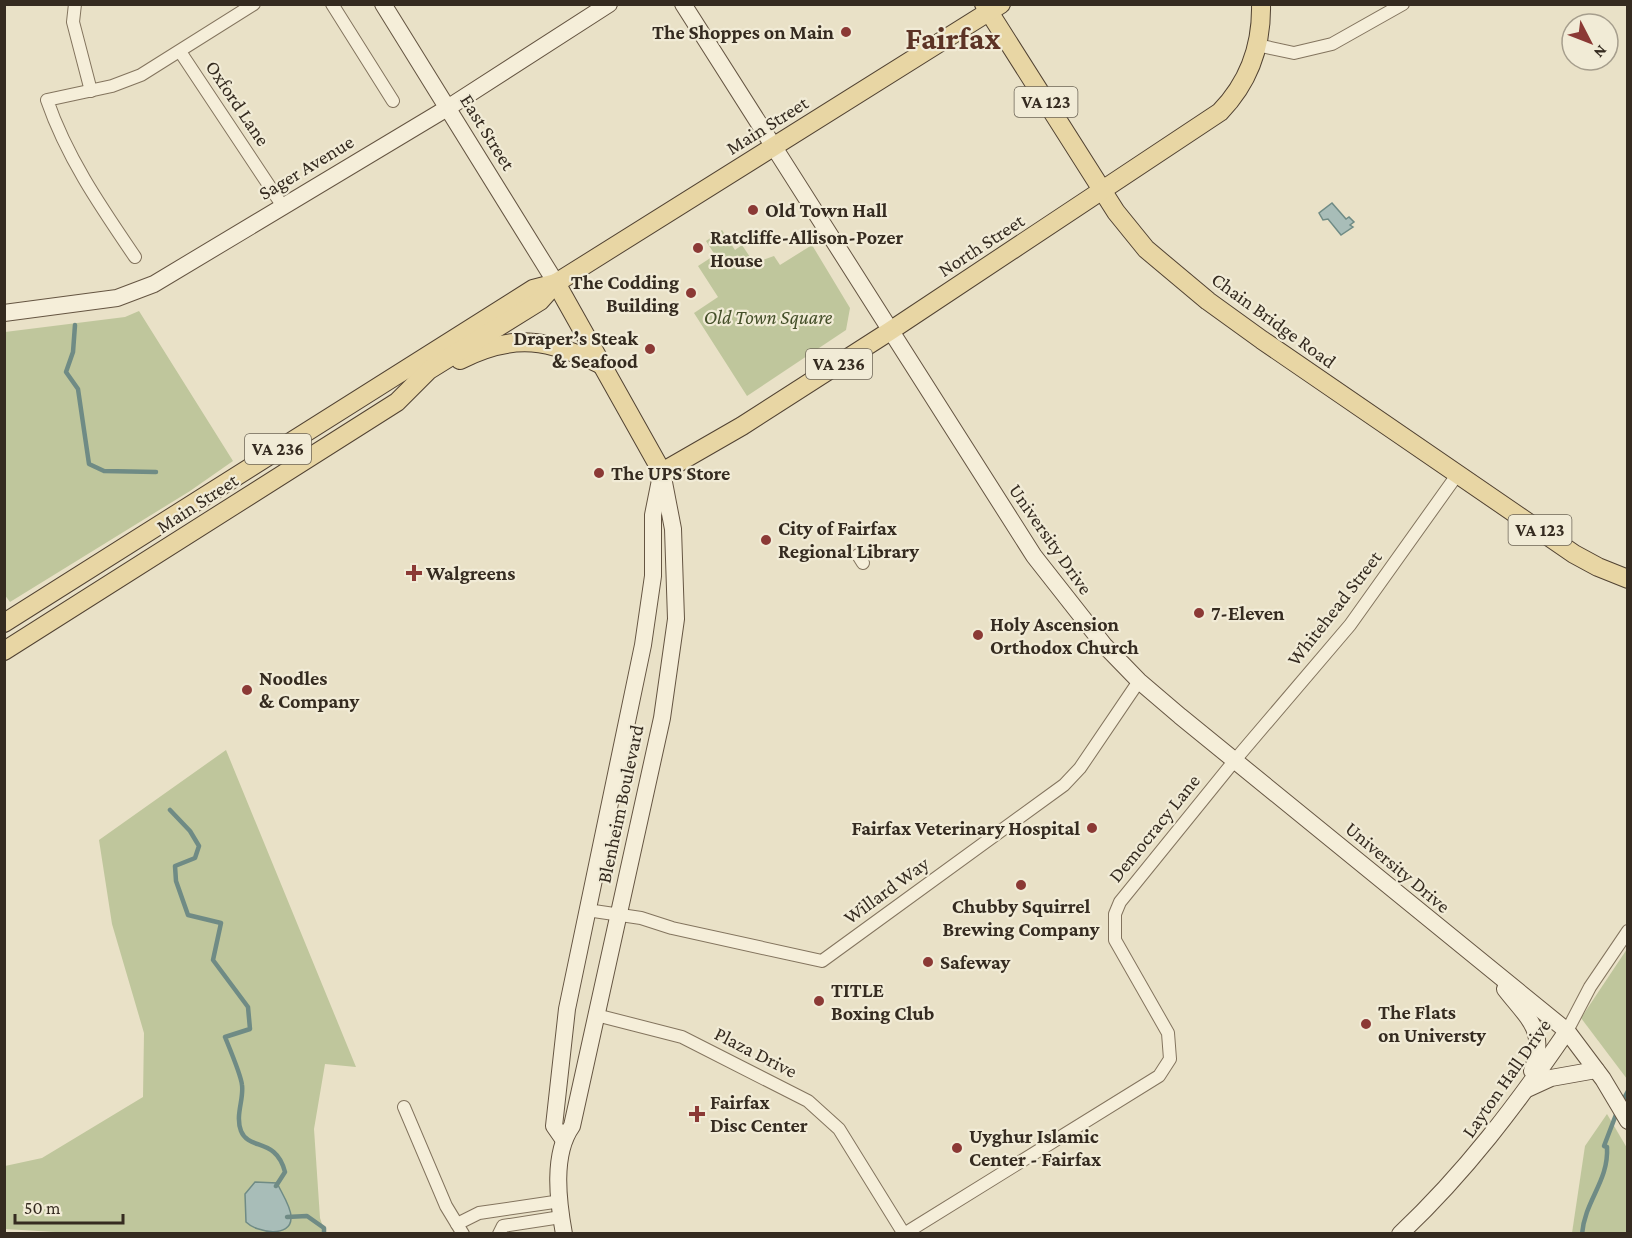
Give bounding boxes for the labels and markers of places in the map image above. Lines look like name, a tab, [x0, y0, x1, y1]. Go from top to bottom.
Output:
place label: The Shoppes on Main	[652, 21, 835, 43]
marker: The Shoppes on Main	[839, 25, 853, 39]
place label: Old Town Hall	[765, 199, 888, 221]
marker: Old Town Hall	[746, 203, 760, 217]
place label: Ratcliffe-Allison-Pozer House	[710, 226, 904, 271]
marker: Ratcliffe-Allison-Pozer House	[691, 241, 705, 255]
place label: The Codding Building	[571, 271, 679, 316]
marker: The Codding Building	[684, 286, 698, 300]
place label: Draper’s Steak & Seafood	[514, 327, 639, 372]
marker: Draper’s Steak & Seafood	[643, 342, 657, 356]
place label: The UPS Store	[611, 462, 730, 484]
marker: The UPS Store	[592, 466, 606, 480]
place label: City of Fairfax Regional Library	[778, 517, 919, 562]
marker: City of Fairfax Regional Library	[759, 533, 773, 547]
place label: Walgreens	[425, 562, 515, 584]
marker: Walgreens	[407, 566, 421, 580]
place label: 7-Eleven	[1211, 602, 1285, 624]
marker: 7-Eleven	[1192, 606, 1206, 620]
place label: Holy Ascension Orthodox Church	[990, 613, 1139, 658]
marker: Holy Ascension Orthodox Church	[971, 628, 985, 642]
place label: Noodles & Company	[259, 667, 359, 712]
marker: Noodles & Company	[240, 683, 254, 697]
place label: Fairfax Veterinary Hospital	[851, 817, 1080, 839]
marker: Fairfax Veterinary Hospital	[1085, 821, 1099, 835]
marker: Chubby Squirrel Brewing Company	[1014, 878, 1028, 892]
place label: Chubby Squirrel Brewing Company	[943, 895, 1100, 940]
place label: Safeway	[940, 951, 1011, 973]
marker: Safeway	[921, 955, 935, 969]
place label: TITLE Boxing Club	[831, 979, 935, 1024]
marker: TITLE Boxing Club	[812, 994, 826, 1008]
place label: The Flats on Universty	[1378, 1001, 1486, 1046]
marker: The Flats on Universty	[1359, 1017, 1373, 1031]
place label: Fairfax Disc Center	[710, 1091, 808, 1136]
marker: Fairfax Disc Center	[688, 1105, 706, 1123]
place label: Uyghur Islamic Center - Fairfax	[969, 1125, 1102, 1170]
marker: Uyghur Islamic Center - Fairfax	[950, 1141, 964, 1155]

